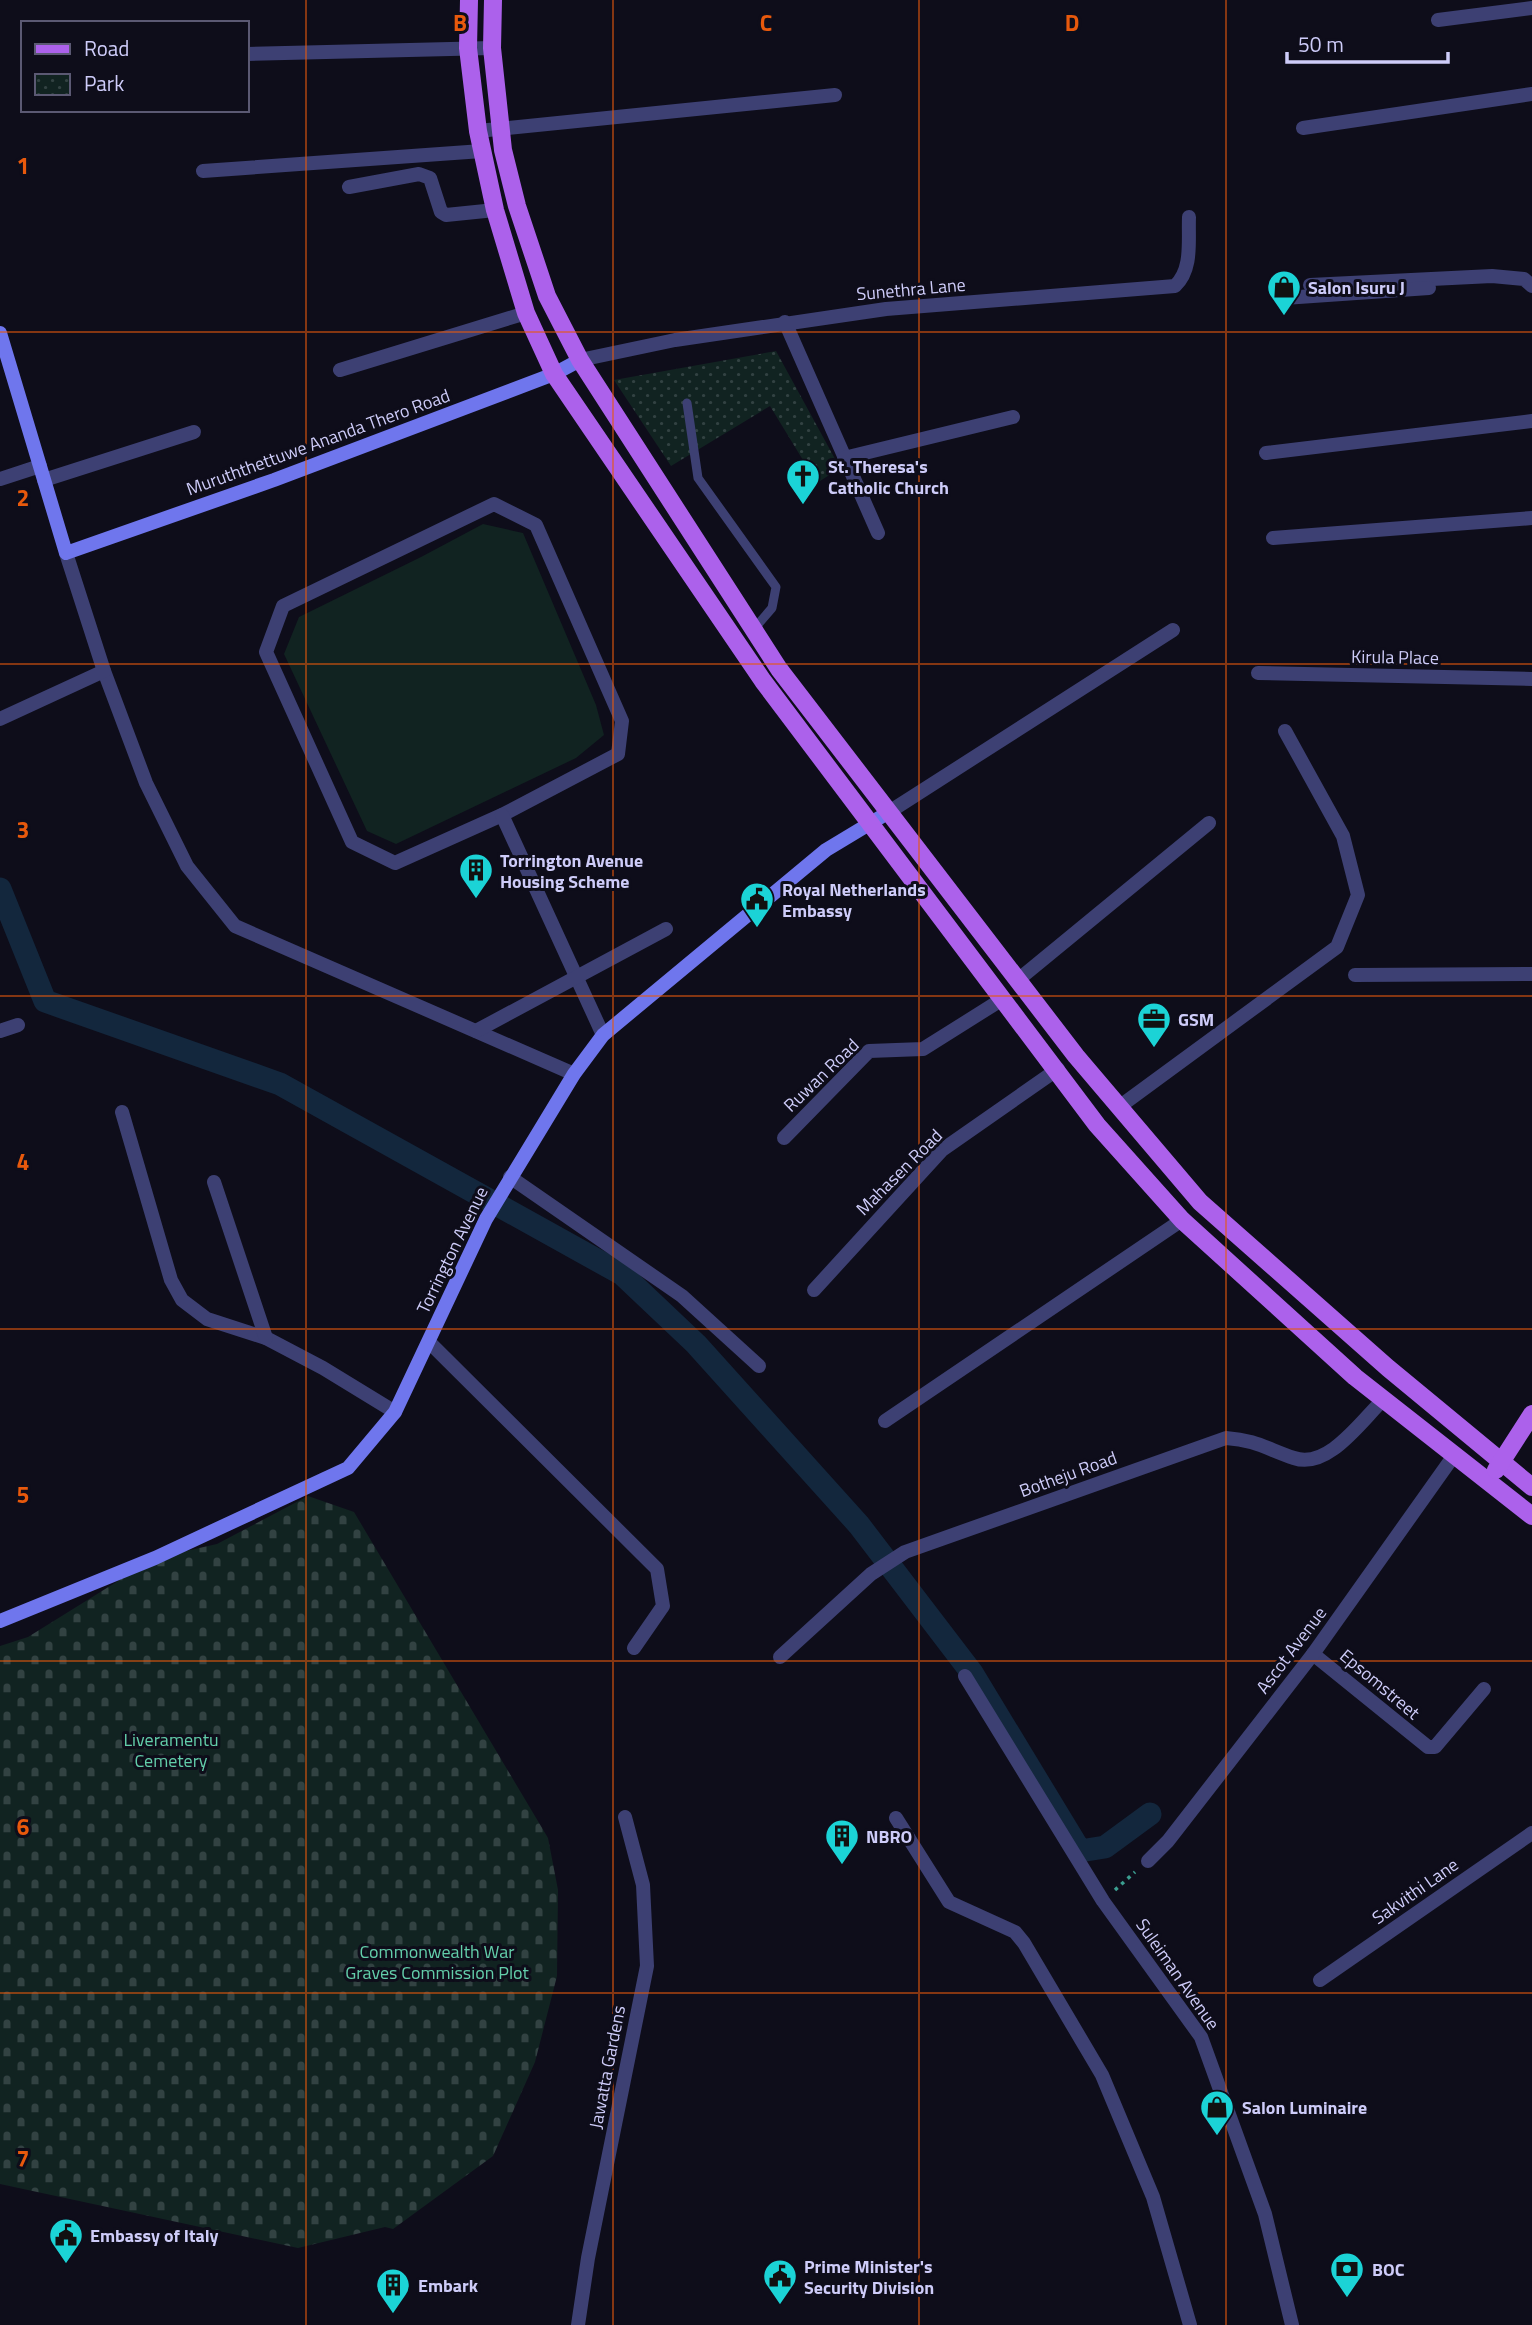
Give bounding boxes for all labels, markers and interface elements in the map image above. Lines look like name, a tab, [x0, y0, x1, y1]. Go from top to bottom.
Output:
text: B	[453, 5, 467, 40]
text: C	[760, 5, 772, 40]
text: D	[1065, 5, 1079, 40]
legend	[21, 21, 248, 112]
scale bar	[1287, 21, 1448, 65]
text: 50 m	[1298, 28, 1344, 60]
text: Road	[84, 32, 129, 64]
text: Park	[84, 67, 124, 99]
text: 1	[17, 148, 29, 183]
shop icon: Salon Isuru J	[1265, 268, 1303, 317]
street label: Sunethra Lane	[855, 271, 967, 307]
place label: Salon Isuru J	[1308, 274, 1405, 301]
street label: Muruththettuwe Ananda Thero Road	[182, 382, 454, 502]
place label: St. Theresa's Catholic Church	[828, 453, 949, 501]
church icon: St. Theresa's Catholic Church	[784, 457, 822, 506]
text: 2	[17, 480, 29, 515]
street label: Kirula Place	[1351, 643, 1439, 671]
text: 3	[17, 812, 29, 847]
place label: Torrington Avenue Housing Scheme	[500, 847, 643, 895]
building icon: Torrington Avenue Housing Scheme	[457, 851, 495, 900]
place label: Royal Netherlands Embassy	[782, 876, 926, 924]
public building icon: Royal Netherlands Embassy	[738, 880, 776, 929]
office icon: GSM	[1135, 1000, 1173, 1049]
place label: GSM	[1178, 1006, 1214, 1033]
street label: Ruwan Road	[777, 1032, 865, 1118]
street label: Mahasen Road	[850, 1123, 948, 1221]
text: 4	[17, 1144, 29, 1179]
street label: Torrington Avenue	[410, 1182, 494, 1318]
street label: Botheju Road	[1015, 1444, 1121, 1504]
text: 5	[17, 1477, 29, 1512]
street label: Ascot Avenue	[1249, 1601, 1333, 1699]
street label: Epsomstreet	[1334, 1642, 1427, 1726]
park label: Liveramentu Cemetery	[123, 1726, 219, 1774]
text: 6	[17, 1809, 30, 1844]
building icon: NBRO	[823, 1817, 861, 1866]
place label: NBRO	[866, 1823, 912, 1850]
street label: Sakvithi Lane	[1366, 1851, 1464, 1931]
street label: Suleiman Avenue	[1130, 1913, 1226, 2035]
park label: Commonwealth War Graves Commission Plot	[345, 1938, 530, 1986]
street label: Jawatta Gardens	[582, 2003, 632, 2131]
shop icon: Salon Luminaire	[1198, 2088, 1236, 2137]
place label: Salon Luminaire	[1242, 2094, 1367, 2121]
text: 7	[17, 2141, 29, 2176]
public building icon: Embassy of Italy	[47, 2216, 85, 2265]
place label: Embassy of Italy	[90, 2222, 219, 2249]
bank icon: BOC	[1328, 2250, 1366, 2299]
place label: Prime Minister's Security Division	[804, 2253, 934, 2301]
place label: BOC	[1372, 2256, 1405, 2283]
public building icon: Prime Minister's Security Division	[761, 2257, 799, 2306]
building icon: Embark	[374, 2266, 412, 2315]
place label: Embark	[418, 2272, 479, 2299]

